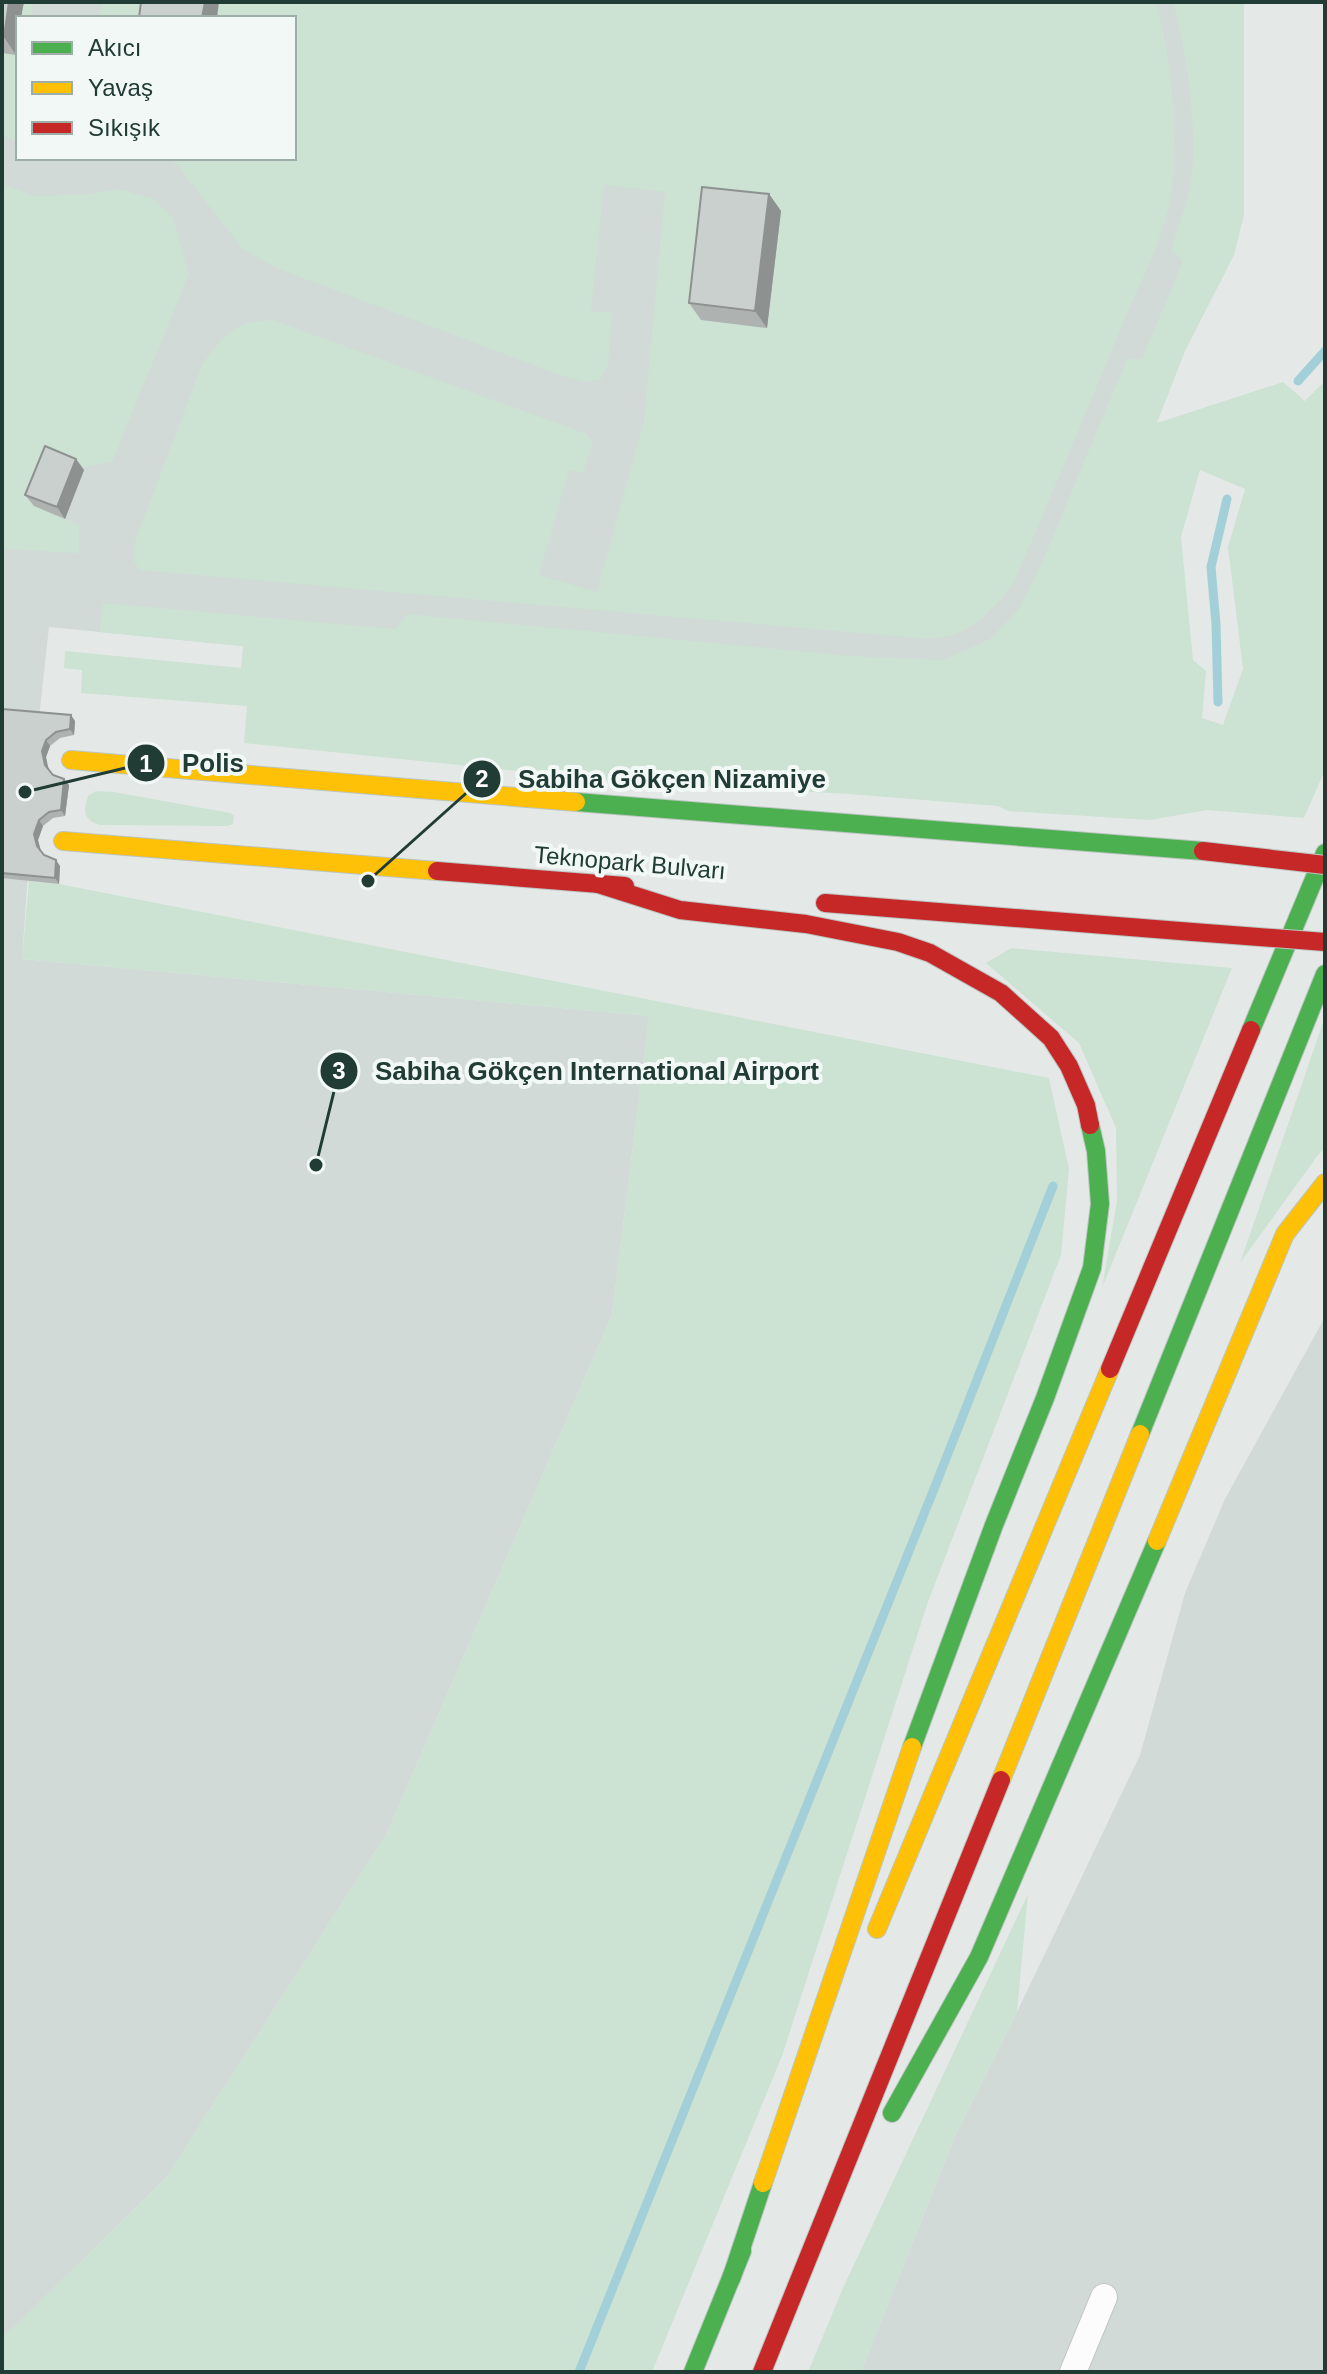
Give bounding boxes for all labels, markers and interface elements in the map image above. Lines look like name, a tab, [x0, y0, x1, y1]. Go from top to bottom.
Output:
legend	[16, 16, 296, 160]
text: Akıcı	[88, 34, 141, 61]
text: Yavaş	[88, 74, 153, 101]
text: Sıkışık	[88, 114, 161, 141]
callout: Polis	[126, 738, 260, 788]
text: Polis	[182, 748, 244, 778]
text: 1	[139, 750, 153, 777]
callout: Sabiha Gökçen Nizamiye	[462, 754, 842, 804]
text: Sabiha Gökçen Nizamiye	[518, 764, 826, 794]
text: 2	[475, 765, 489, 792]
street label: Teknopark Bulvarı	[533, 841, 727, 884]
callout: Sabiha Gökçen International Airport	[319, 1046, 836, 1096]
text: Sabiha Gökçen International Airport	[375, 1056, 819, 1086]
text: 3	[332, 1057, 346, 1084]

